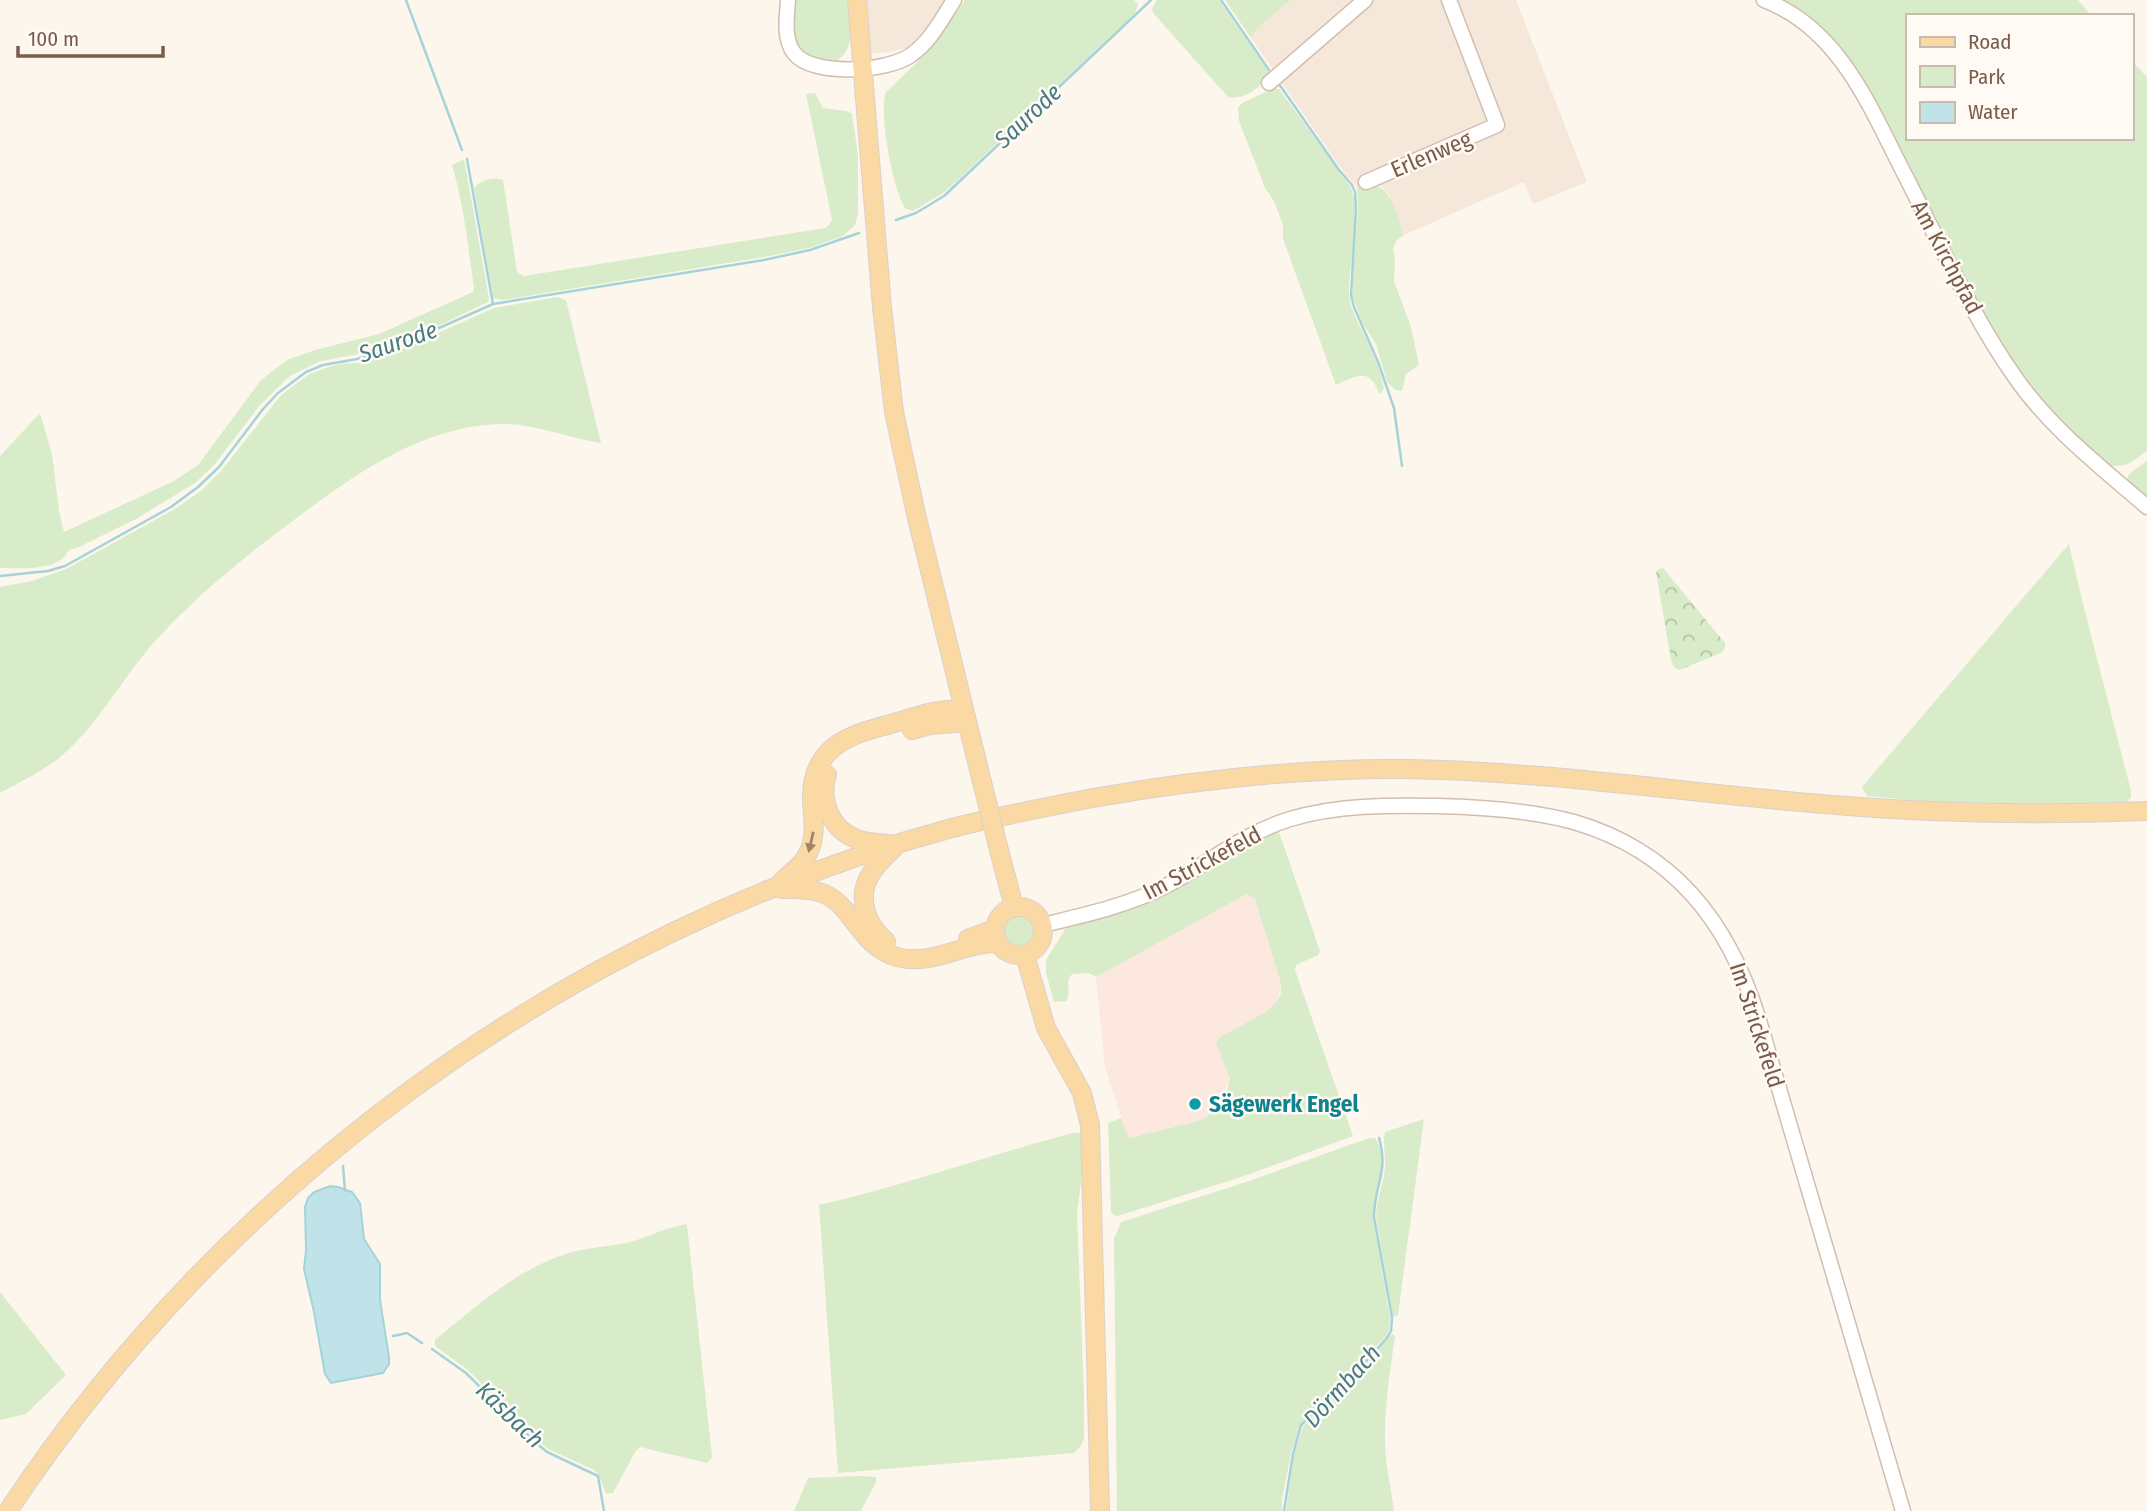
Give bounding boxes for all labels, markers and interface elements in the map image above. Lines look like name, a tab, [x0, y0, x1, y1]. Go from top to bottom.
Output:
scale bar	[18, 14, 163, 58]
legend	[1906, 14, 2133, 140]
text: 100 m	[28, 26, 79, 52]
text: Road	[1968, 29, 2012, 55]
text: Park	[1968, 64, 2006, 90]
water label: Saurode	[988, 78, 1067, 155]
text: Water	[1968, 99, 2018, 125]
street label: Erlenweg	[1386, 124, 1476, 184]
street label: Am Kirchpfad	[1905, 195, 1989, 319]
water label: Saurode	[354, 316, 441, 369]
street label: Im Strickefeld	[1138, 820, 1266, 906]
one-way arrow	[805, 831, 816, 853]
street label: Im Strickefeld	[1724, 959, 1790, 1091]
place label: Sägewerk Engel	[1209, 1090, 1359, 1118]
marker: Sägewerk Engel	[1187, 1096, 1203, 1112]
water label: Dörmbach	[1298, 1339, 1386, 1433]
water label: Käsbach	[470, 1376, 550, 1454]

